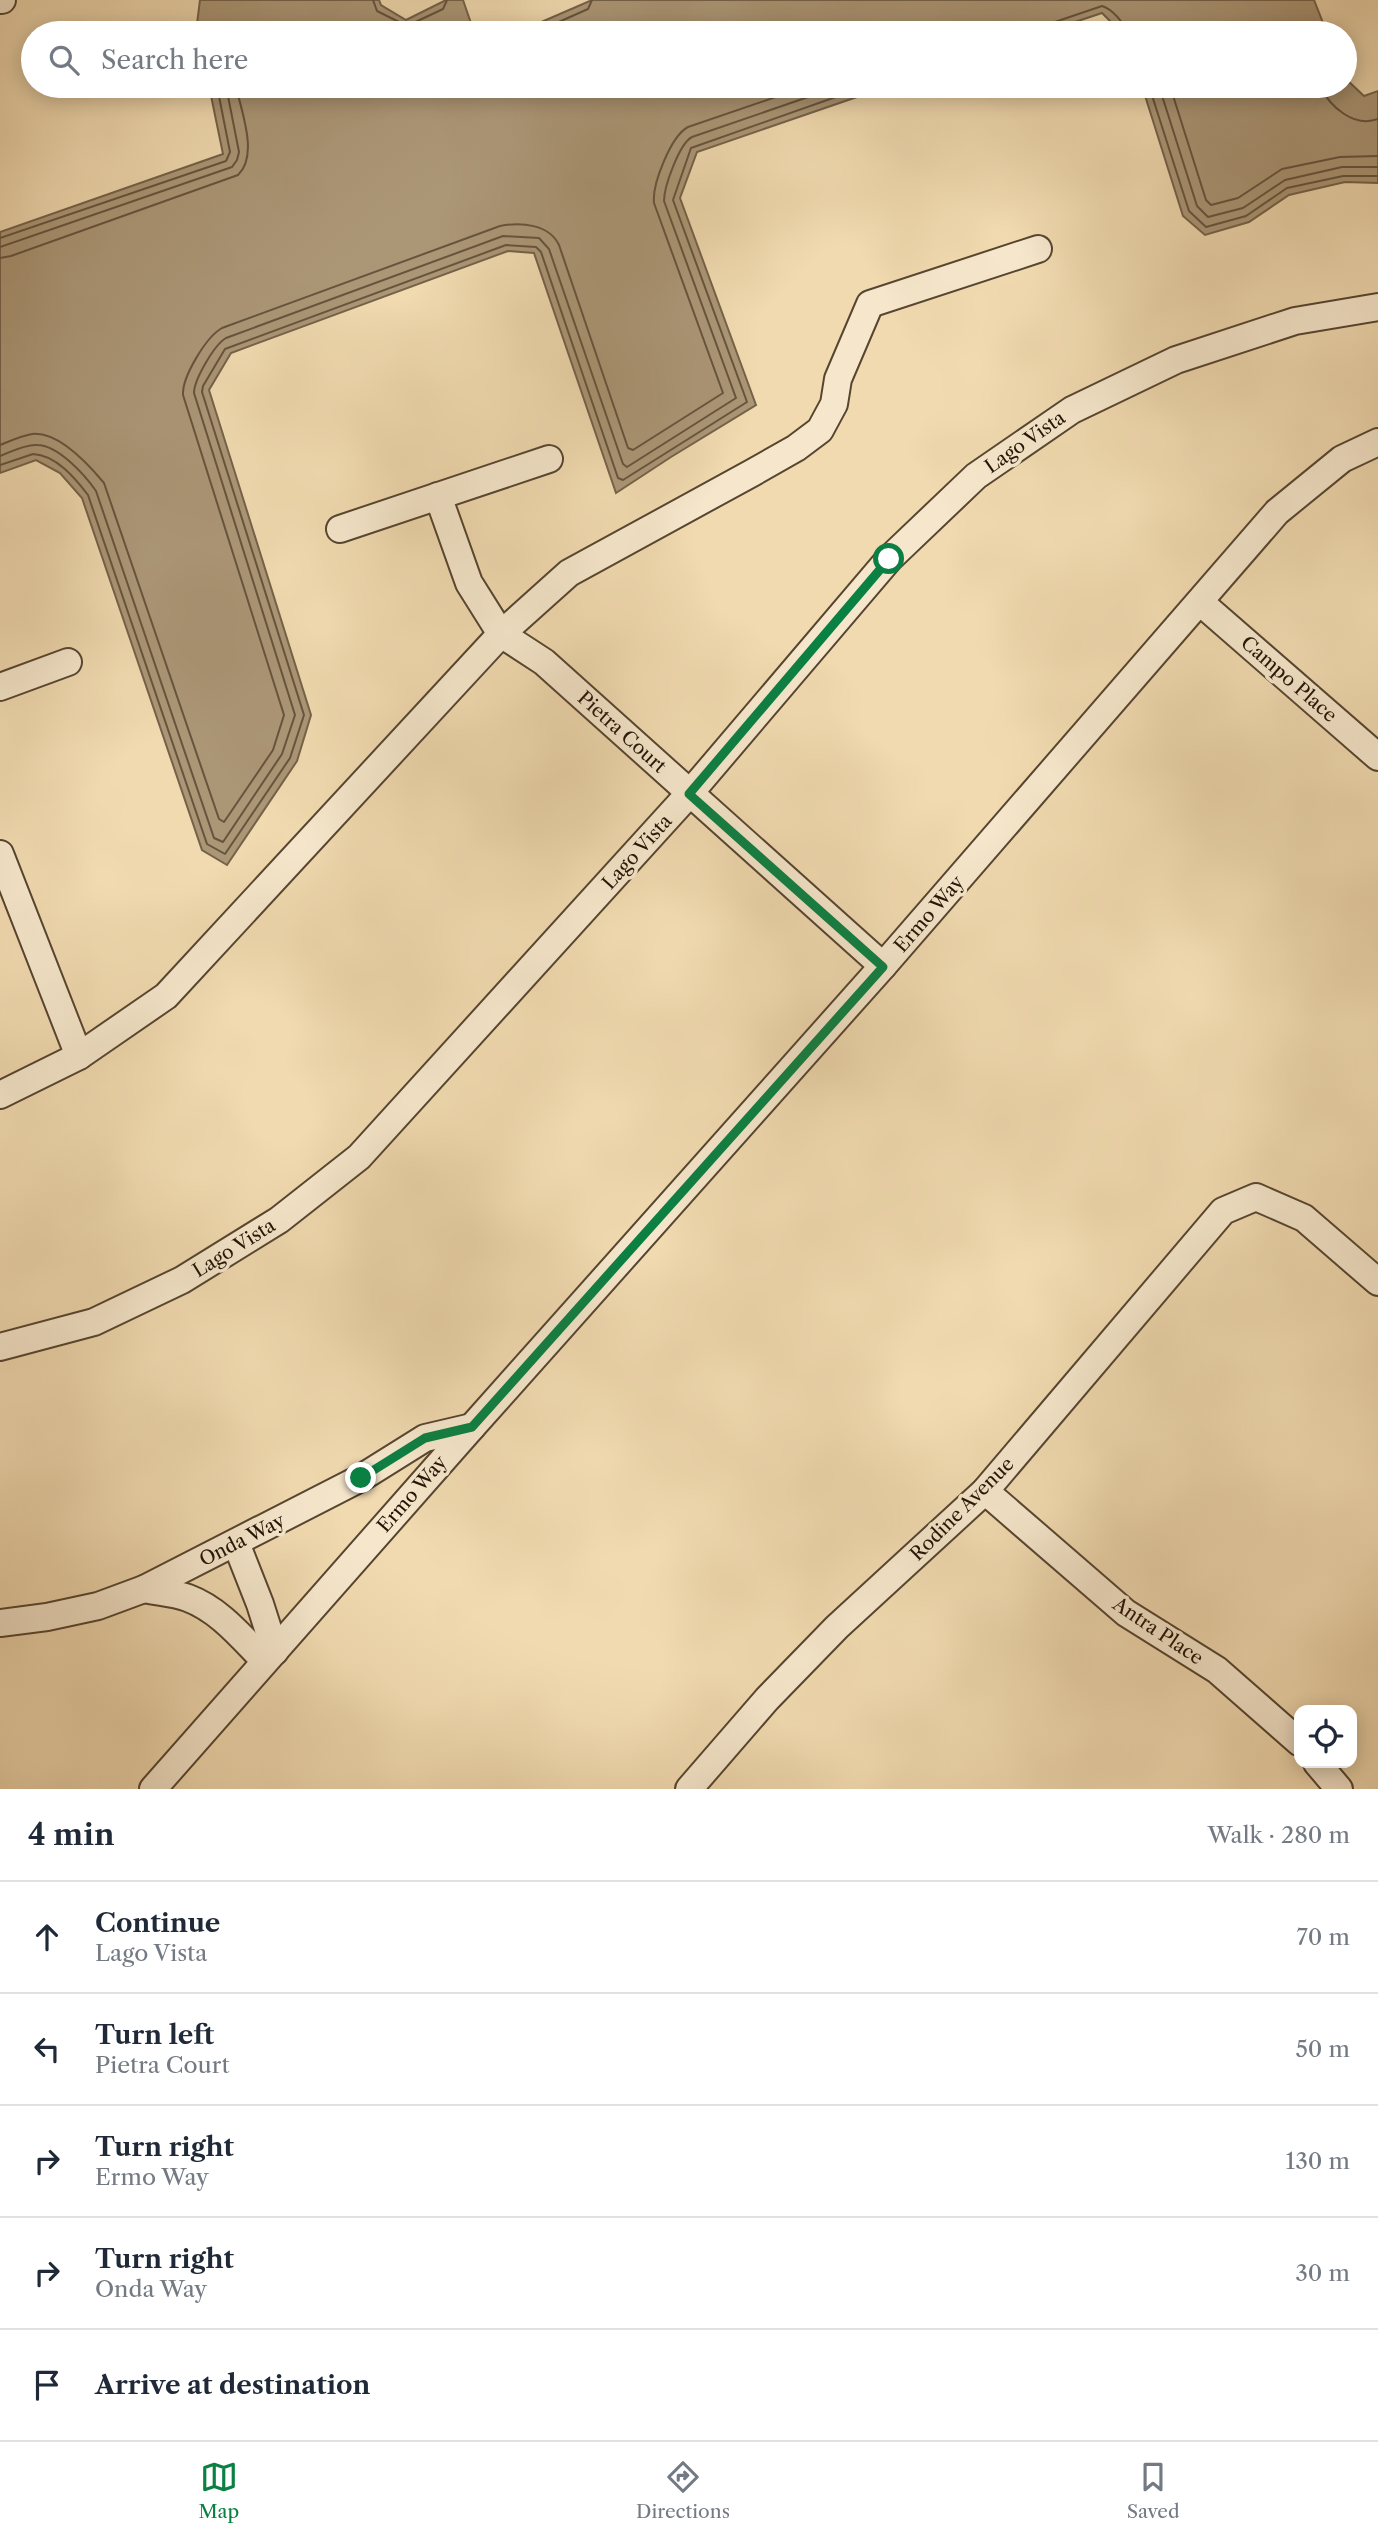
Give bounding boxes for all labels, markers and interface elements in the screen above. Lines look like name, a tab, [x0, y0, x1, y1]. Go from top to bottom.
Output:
search box	[21, 21, 1357, 98]
icon: search	[45, 41, 83, 79]
text: Search here	[101, 44, 248, 76]
street label: Lago Vista	[980, 406, 1070, 478]
route start	[873, 543, 904, 574]
street label: Campo Place	[1236, 631, 1342, 727]
street label: Pietra Court	[573, 686, 671, 778]
street label: Lago Vista	[597, 810, 677, 894]
street label: Ermo Way	[889, 871, 969, 957]
street label: Lago Vista	[189, 1214, 279, 1282]
street label: Ermo Way	[372, 1451, 452, 1537]
street label: Rodine Avenue	[905, 1452, 1019, 1566]
route end	[345, 1462, 376, 1493]
street label: Onda Way	[196, 1509, 289, 1571]
street label: Antra Place	[1108, 1592, 1208, 1670]
map controls	[1294, 1705, 1357, 1768]
button: locate	[1294, 1705, 1357, 1768]
text: 4 min	[28, 1816, 114, 1853]
text: Walk · 280 m	[1207, 1821, 1350, 1849]
text: Continue	[95, 1907, 220, 1939]
icon: ahead	[28, 1918, 66, 1956]
text: 70 m	[1297, 1923, 1350, 1951]
text: Lago Vista	[95, 1939, 207, 1967]
text: Turn left	[95, 2019, 214, 2051]
icon: left	[28, 2030, 66, 2068]
text: 50 m	[1295, 2035, 1350, 2063]
text: Pietra Court	[95, 2051, 230, 2079]
text: Turn right	[95, 2131, 234, 2163]
icon: right	[28, 2142, 66, 2180]
text: 130 m	[1286, 2147, 1350, 2175]
text: Ermo Way	[95, 2163, 209, 2191]
text: Turn right	[95, 2243, 234, 2275]
icon: right	[28, 2254, 66, 2292]
text: 30 m	[1295, 2259, 1350, 2287]
text: Onda Way	[95, 2275, 207, 2303]
icon: arrive	[28, 2366, 66, 2404]
text: Arrive at destination	[95, 2369, 370, 2401]
tab: Map	[198, 2458, 239, 2523]
tab: Directions	[636, 2458, 730, 2523]
tab: Saved	[1127, 2458, 1180, 2523]

